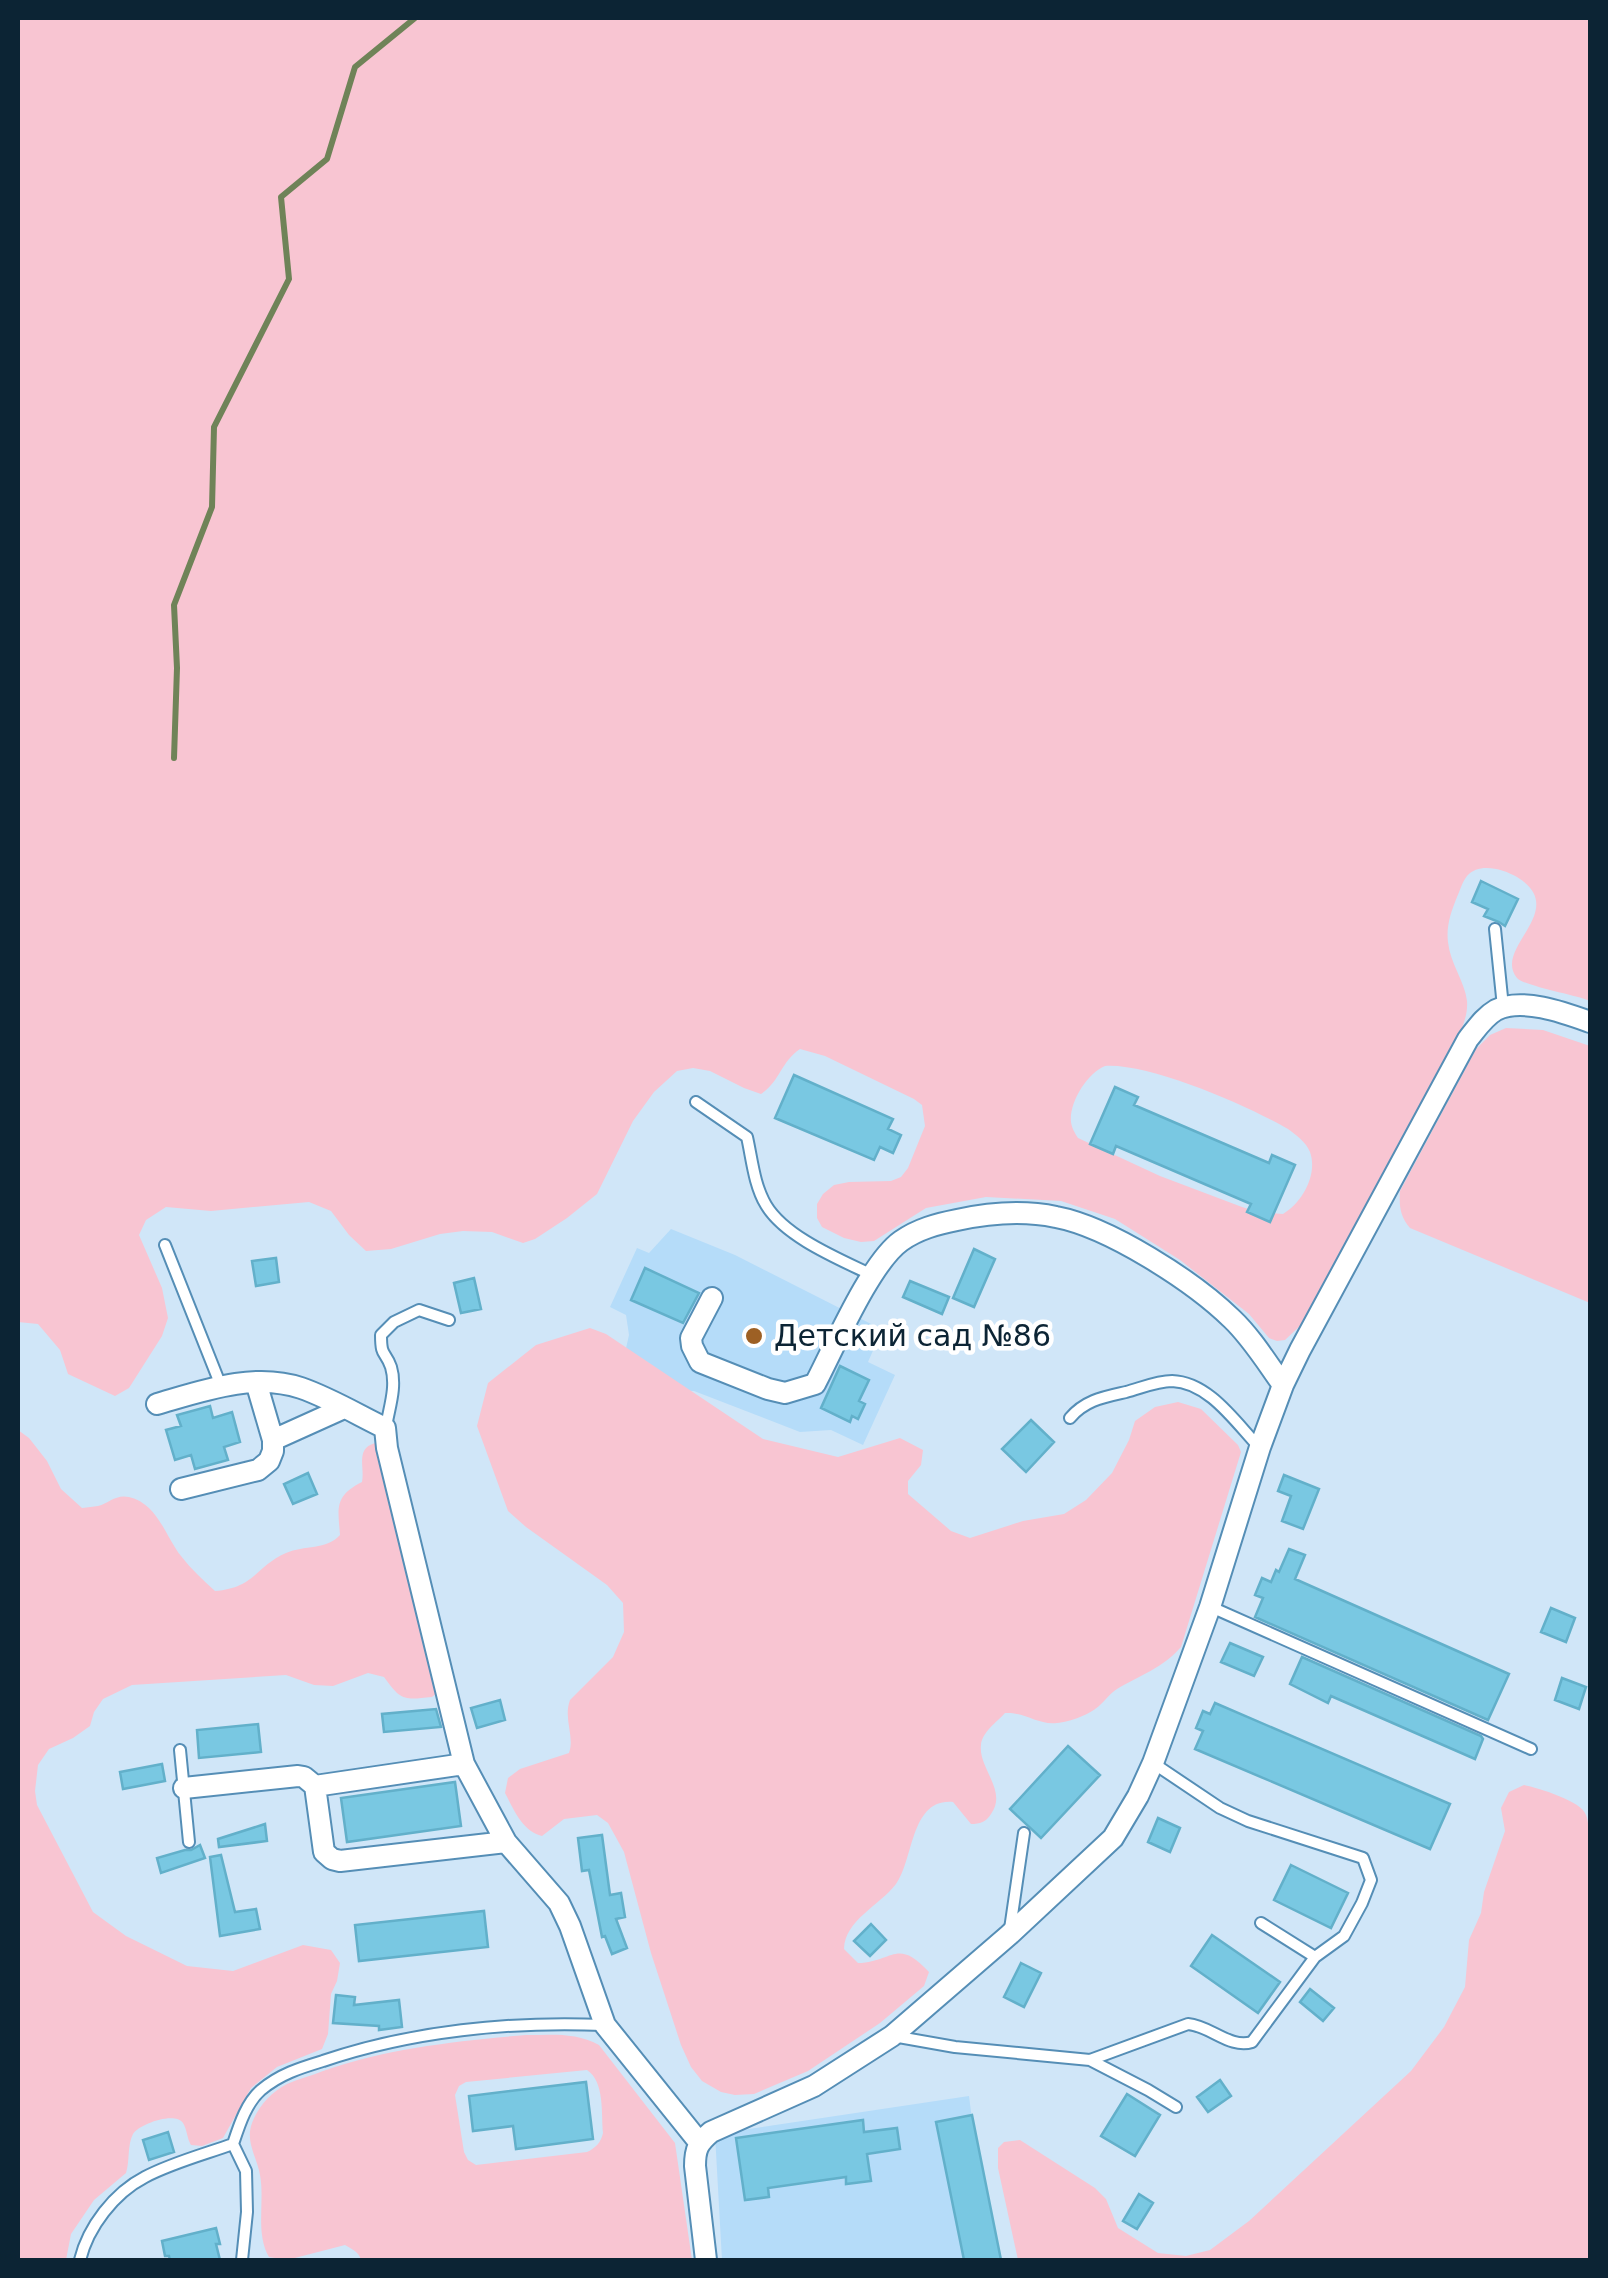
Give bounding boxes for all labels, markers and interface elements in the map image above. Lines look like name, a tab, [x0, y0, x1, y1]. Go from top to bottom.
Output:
place label: Детский сад №86	[774, 1318, 1051, 1353]
marker: Детский сад №86	[743, 1325, 765, 1347]

